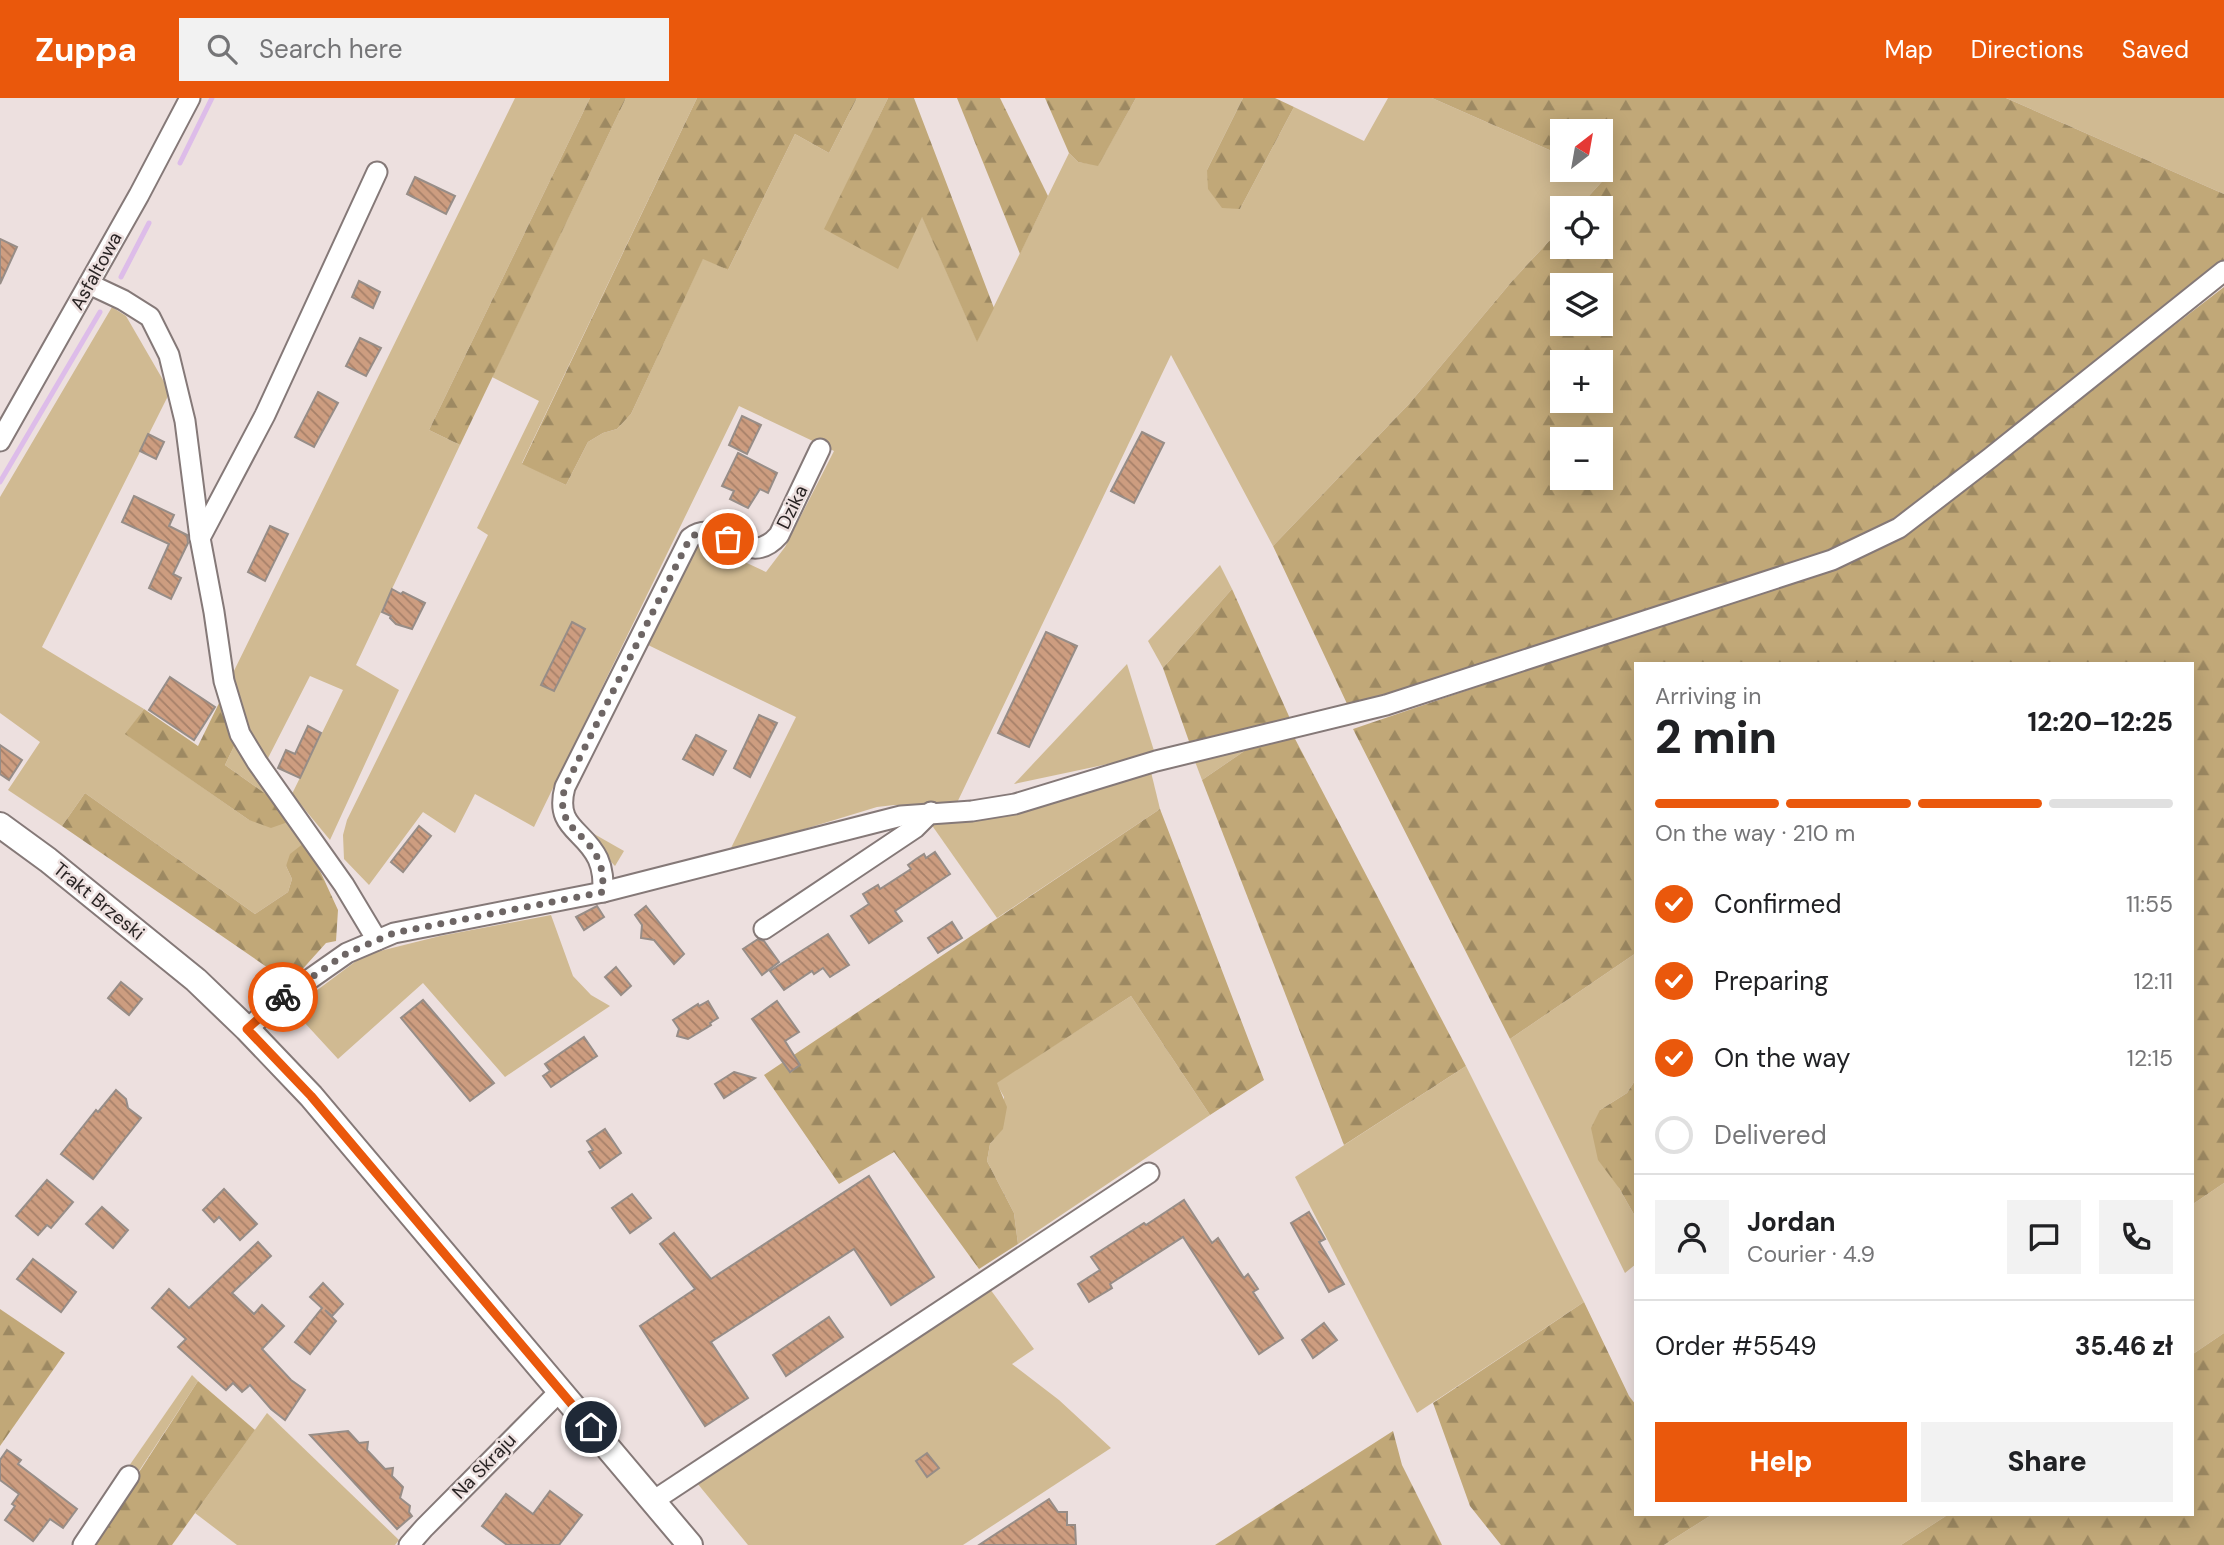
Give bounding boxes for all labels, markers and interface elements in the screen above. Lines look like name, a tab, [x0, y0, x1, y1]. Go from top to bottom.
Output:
search box	[179, 18, 669, 81]
text: Zuppa	[35, 28, 137, 71]
icon: search	[203, 30, 241, 68]
text: Search here	[259, 32, 402, 66]
text: Map	[1885, 34, 1933, 65]
text: Directions	[1971, 34, 2084, 65]
text: Saved	[2122, 34, 2189, 65]
north arrow	[1550, 119, 1614, 182]
map controls	[1550, 119, 1613, 490]
button: locate	[1550, 196, 1613, 259]
street label: Asfaltowa	[64, 228, 128, 314]
button: layers	[1550, 273, 1613, 336]
button: +	[1550, 350, 1613, 413]
button: −	[1550, 427, 1613, 490]
street label: Dzika	[771, 481, 813, 533]
pin	[698, 509, 758, 569]
icon: bag	[709, 520, 747, 558]
text: Arriving in	[1655, 681, 1761, 711]
text: 12:20–12:25	[2028, 705, 2173, 739]
text: 2 min	[1655, 707, 1777, 767]
text: On the way · 210 m	[1655, 818, 1855, 848]
street label: Trakt Brzeski	[48, 856, 150, 946]
icon: check	[1655, 885, 1693, 923]
text: Confirmed	[1714, 887, 1841, 921]
text: 11:55	[2126, 889, 2173, 919]
courier	[248, 962, 318, 1032]
icon: check	[1655, 962, 1693, 1000]
text: Preparing	[1714, 964, 1829, 998]
text: 12:11	[2134, 966, 2173, 996]
icon: bike	[264, 978, 302, 1016]
icon: check	[1655, 1039, 1693, 1077]
text: On the way	[1714, 1041, 1850, 1075]
text: 12:15	[2127, 1043, 2173, 1073]
text: Delivered	[1714, 1118, 1827, 1152]
button: person	[1655, 1200, 1729, 1274]
button: chat	[2007, 1200, 2081, 1274]
button: phone	[2099, 1200, 2173, 1274]
text: Jordan	[1747, 1205, 1836, 1239]
text: Courier · 4.9	[1747, 1239, 1875, 1269]
text: Order #5549	[1655, 1329, 1817, 1363]
text: 35.46 zł	[2075, 1329, 2173, 1363]
pin	[561, 1397, 621, 1457]
icon: home	[572, 1408, 610, 1446]
button: Help	[1655, 1422, 1907, 1502]
button: Share	[1921, 1422, 2173, 1502]
street label: Na Skraju	[447, 1428, 521, 1504]

